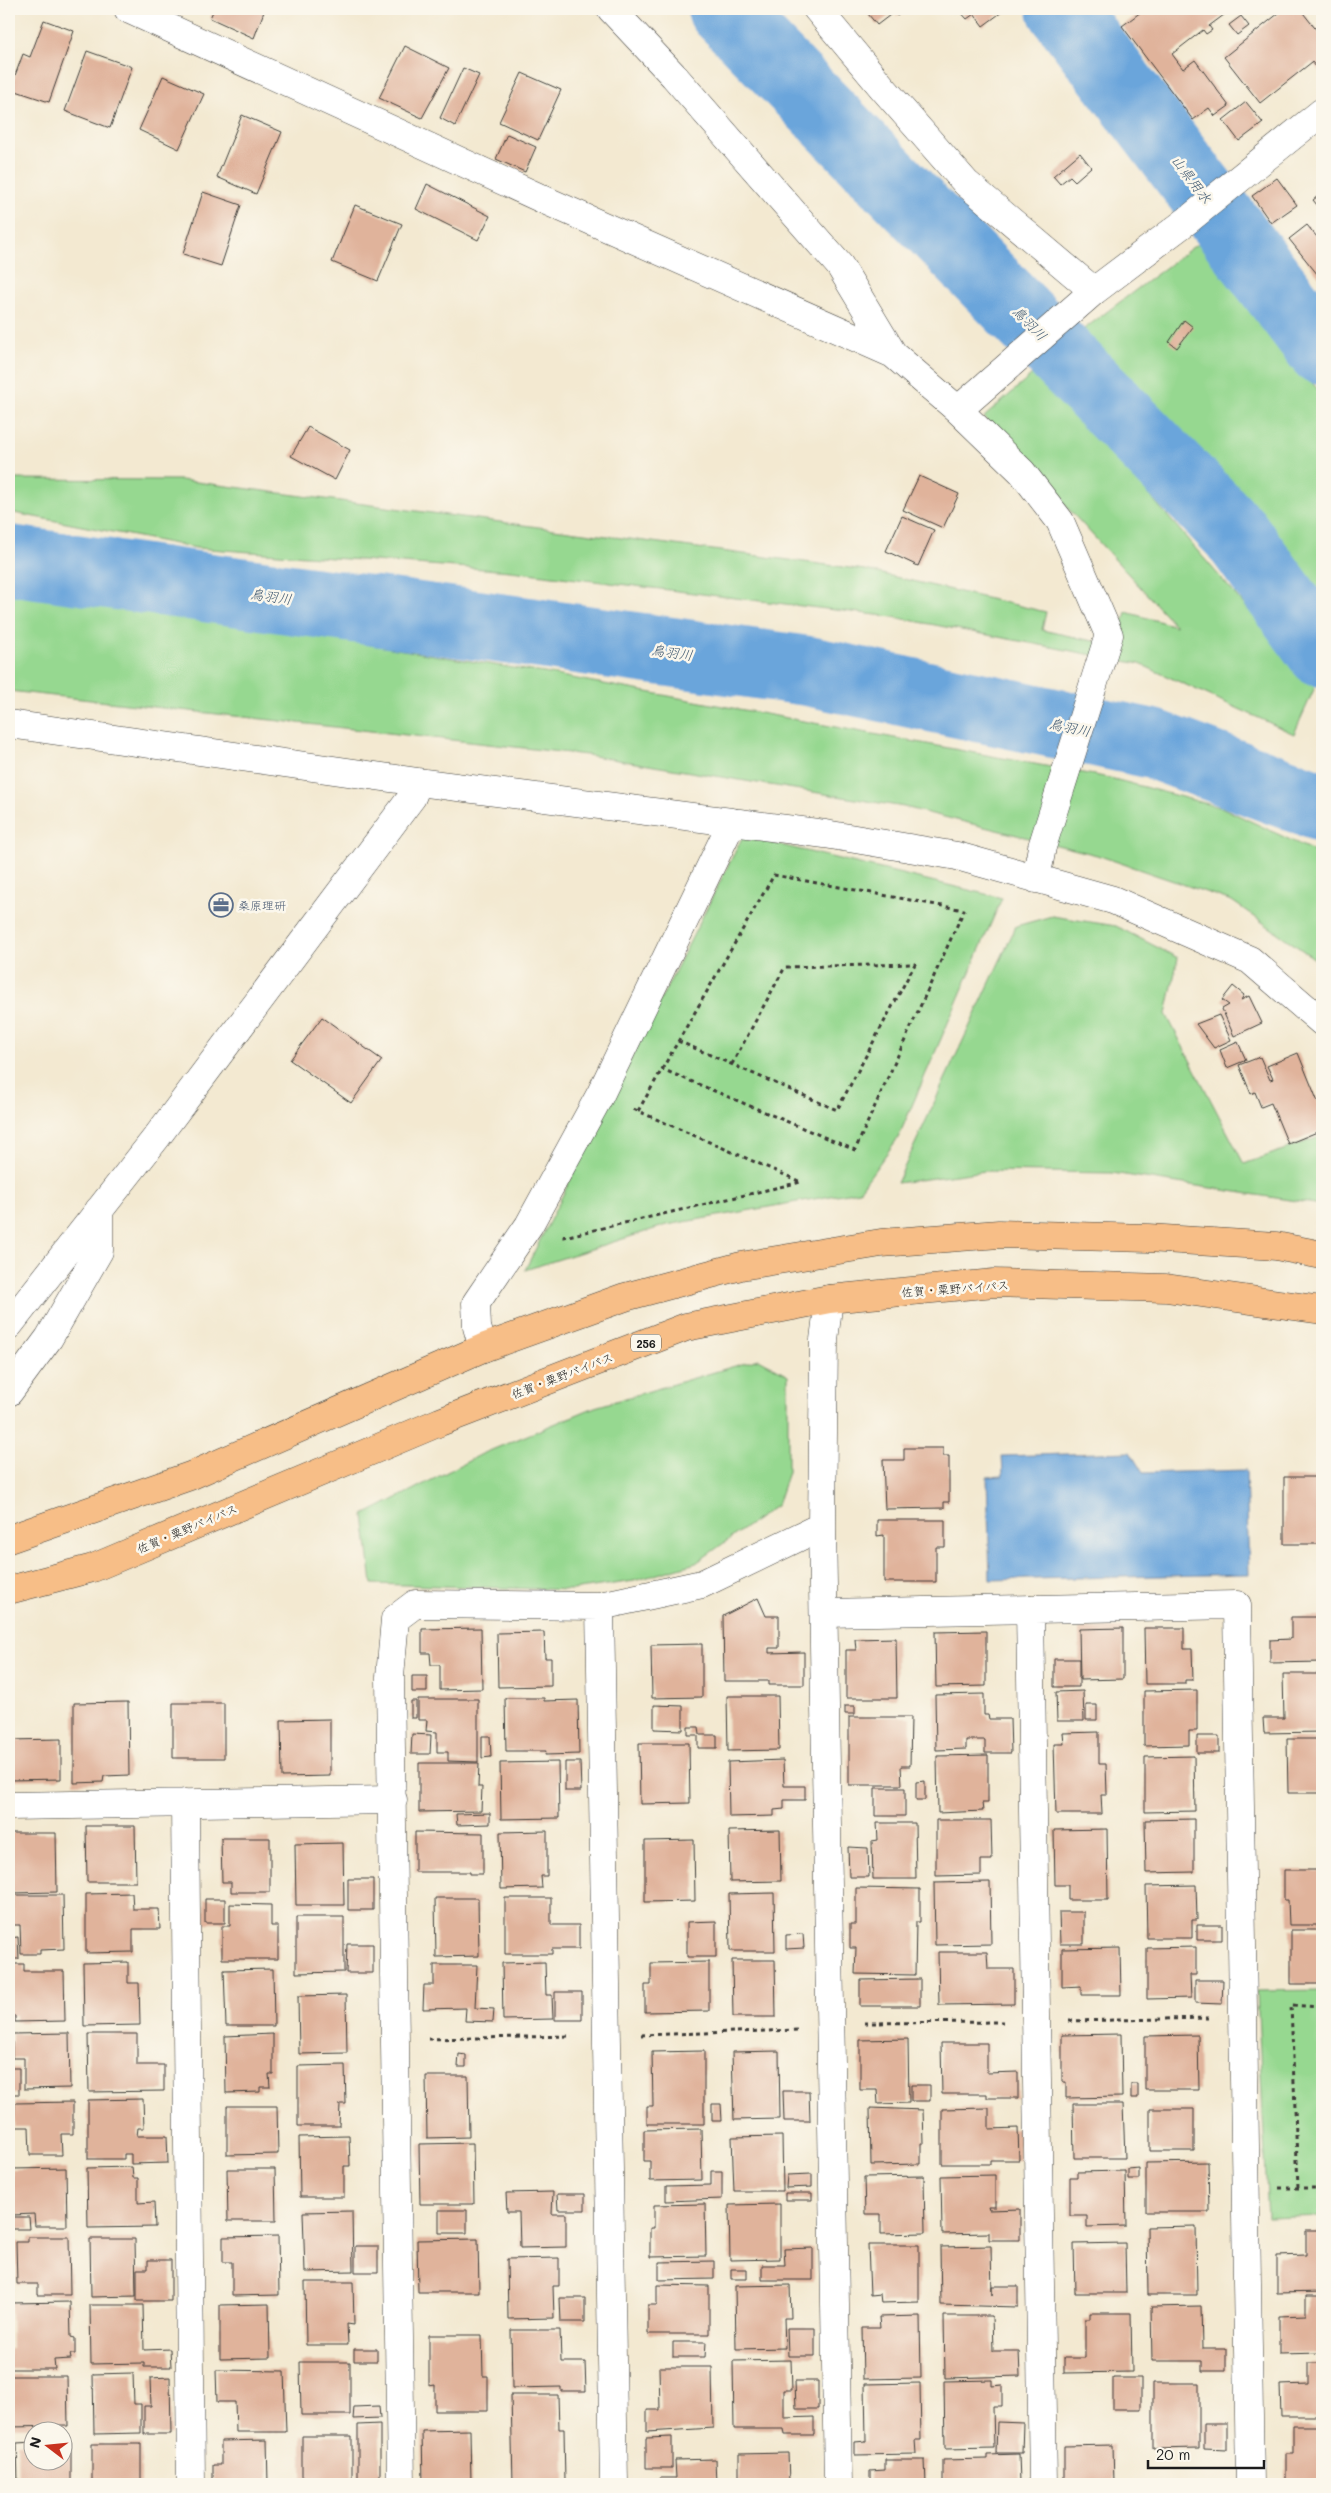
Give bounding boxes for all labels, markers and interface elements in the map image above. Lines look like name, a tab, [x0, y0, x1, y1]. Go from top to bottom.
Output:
water label: 山県用水	[1168, 151, 1216, 207]
water label: 鳥羽川	[1009, 301, 1051, 345]
water label: 鳥羽川	[249, 584, 293, 608]
water label: 鳥羽川	[650, 640, 694, 664]
water label: 鳥羽川	[1047, 713, 1093, 741]
office icon: 桑原理研	[208, 892, 234, 918]
place label: 桑原理研	[238, 897, 286, 913]
street label: 佐賀・粟野バイパス	[901, 1276, 1009, 1300]
road number: 256	[631, 1335, 661, 1352]
street label: 佐賀・粟野バイパス	[509, 1348, 615, 1402]
street label: 佐賀・粟野バイパス	[134, 1500, 240, 1556]
north arrow	[22, 2420, 72, 2470]
text: N	[24, 2435, 46, 2450]
scale bar	[1148, 2438, 1265, 2470]
text: 20 m	[1156, 2444, 1190, 2464]

